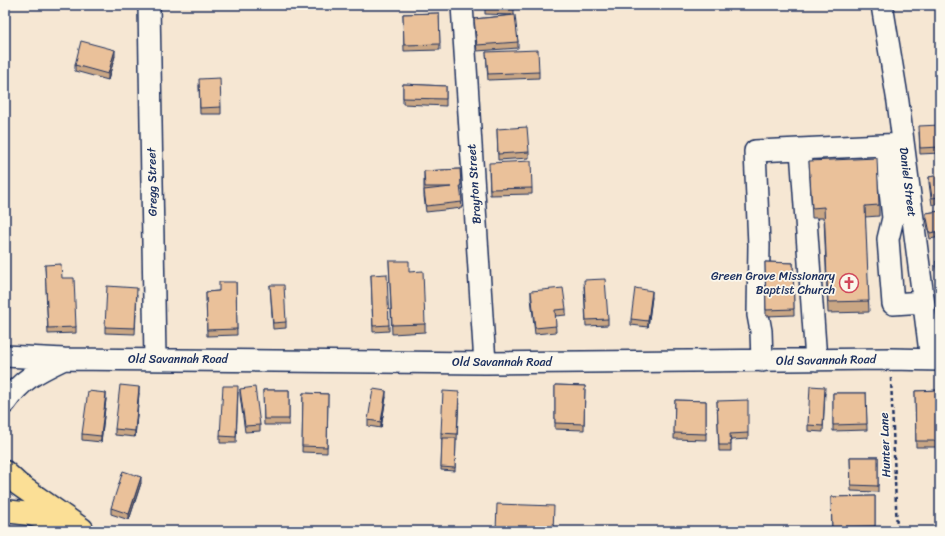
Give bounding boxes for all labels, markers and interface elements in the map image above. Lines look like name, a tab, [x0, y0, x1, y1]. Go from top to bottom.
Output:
street label: Brayton Street	[460, 143, 488, 225]
street label: Gregg Street	[140, 146, 164, 217]
street label: Daniel Street	[893, 146, 923, 218]
place label: Green Grove Missionary Baptist Church	[711, 265, 836, 301]
church icon: Green Grove Missionary Baptist Church	[838, 272, 860, 294]
street label: Old Savannah Road	[128, 348, 230, 370]
street label: Old Savannah Road	[776, 348, 878, 372]
street label: Old Savannah Road	[452, 351, 554, 373]
street label: Hunter Lane	[873, 412, 897, 478]

